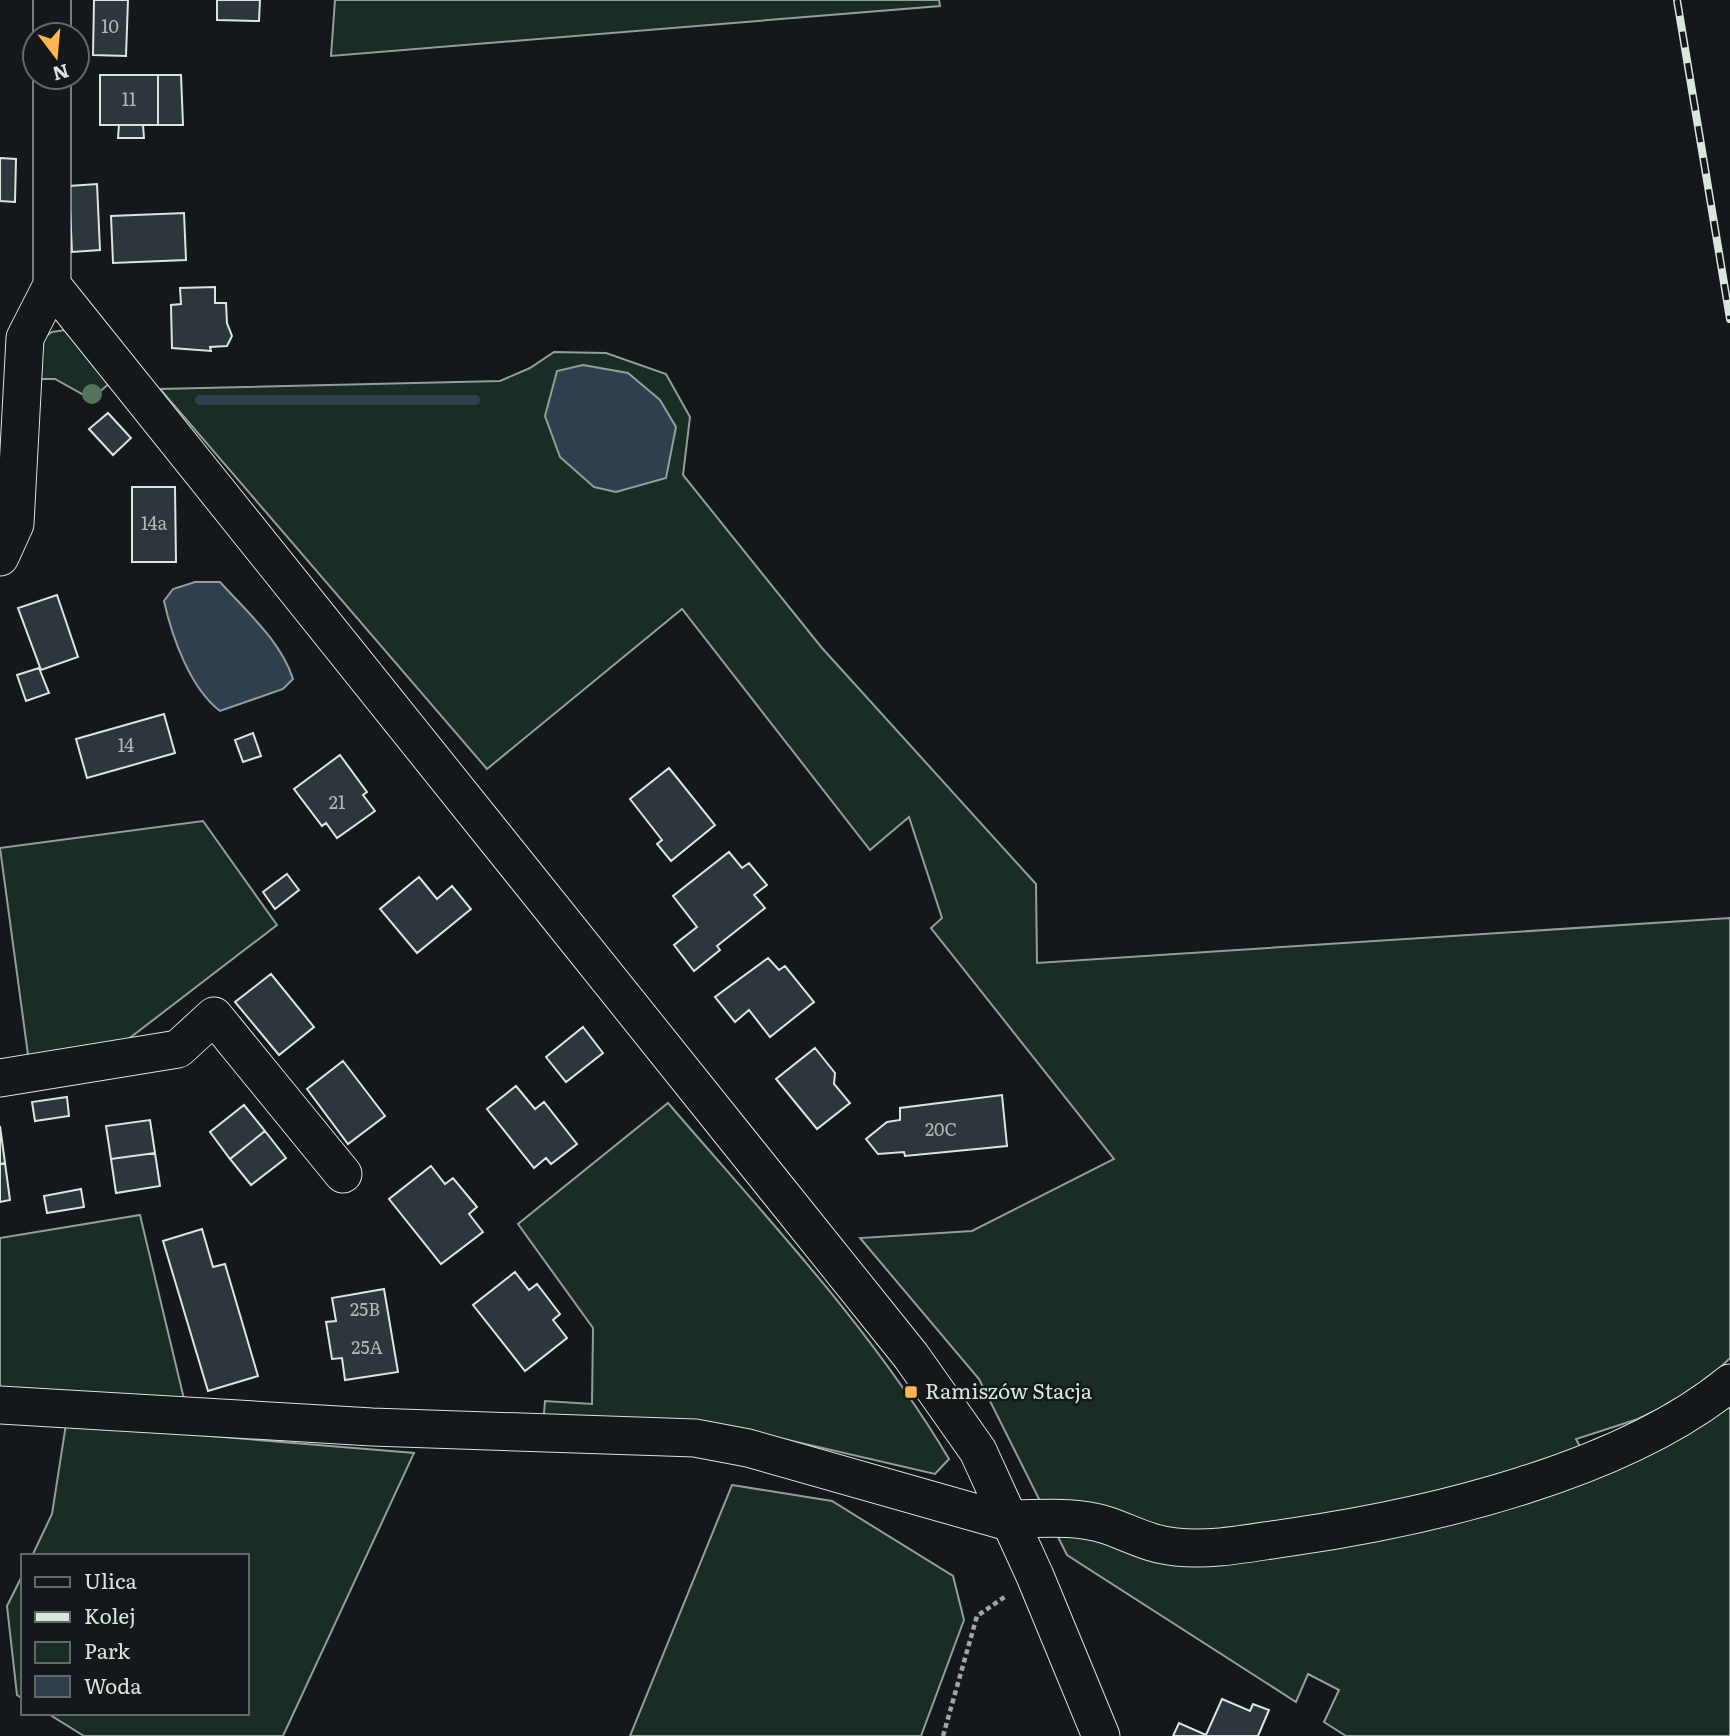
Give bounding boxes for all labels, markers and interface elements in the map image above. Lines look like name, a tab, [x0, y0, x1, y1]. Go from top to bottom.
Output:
house number: 10	[101, 12, 119, 39]
north arrow	[21, 21, 91, 91]
text: N	[49, 58, 72, 89]
house number: 11	[122, 85, 136, 112]
house number: 14a	[141, 509, 167, 536]
house number: 14	[118, 731, 134, 758]
house number: 21	[329, 788, 345, 815]
house number: 20C	[925, 1115, 957, 1142]
house number: 25B	[350, 1295, 380, 1322]
house number: 25A	[351, 1333, 383, 1360]
place label: Ramiszów Stacja	[925, 1374, 1093, 1405]
marker: Ramiszów Stacja	[903, 1384, 919, 1400]
legend	[21, 1554, 248, 1715]
text: Ulica	[84, 1564, 138, 1595]
text: Kolej	[84, 1599, 136, 1630]
text: Park	[84, 1634, 130, 1665]
text: Woda	[84, 1669, 142, 1700]

